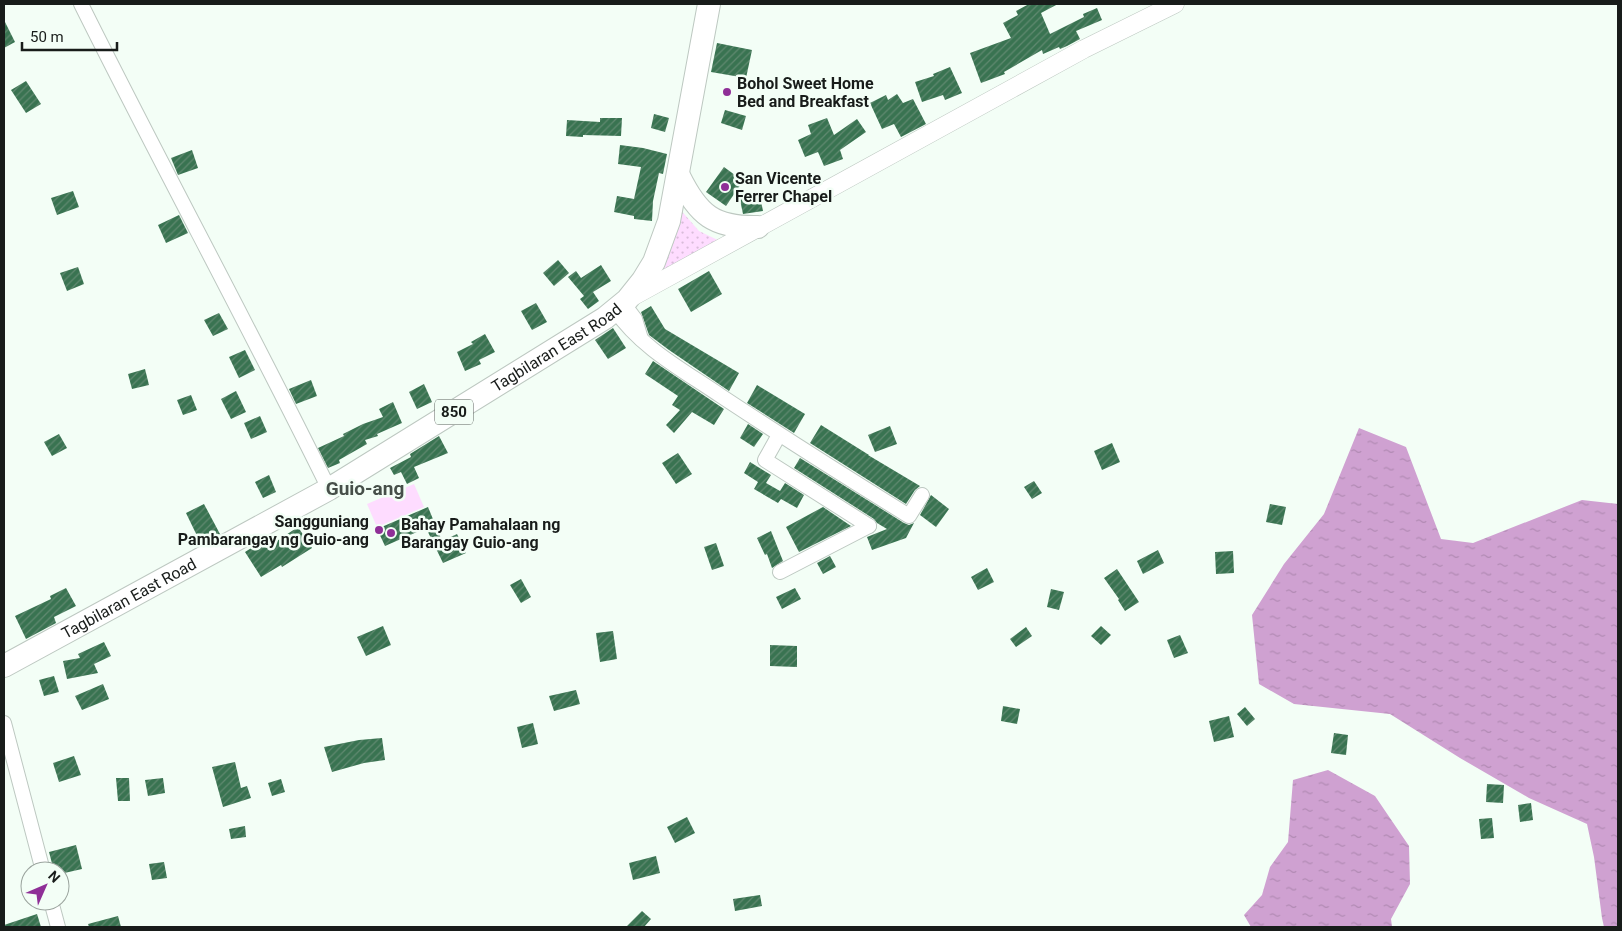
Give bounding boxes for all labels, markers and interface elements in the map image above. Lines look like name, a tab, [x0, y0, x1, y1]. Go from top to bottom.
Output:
scale bar	[22, 20, 118, 52]
text: 50 m	[30, 28, 64, 46]
place label: Bohol Sweet Home Bed and Breakfast	[737, 74, 874, 111]
marker: Bohol Sweet Home Bed and Breakfast	[721, 86, 733, 98]
place label: San Vicente Ferrer Chapel	[735, 169, 832, 206]
marker: San Vicente Ferrer Chapel	[719, 181, 731, 193]
street label: Tagbilaran East Road	[488, 299, 626, 396]
road number: 850	[435, 400, 473, 424]
district label: Guio-ang	[326, 477, 404, 500]
place label: Sangguniang Pambarangay ng Guio-ang	[178, 512, 369, 549]
place label: Bahay Pamahalaan ng Barangay Guio-ang	[401, 515, 560, 552]
marker: Sangguniang Pambarangay ng Guio-ang	[373, 524, 385, 536]
marker: Bahay Pamahalaan ng Barangay Guio-ang	[385, 527, 397, 539]
street label: Tagbilaran East Road	[58, 554, 200, 643]
north arrow	[20, 861, 70, 911]
text: N	[45, 868, 63, 886]

